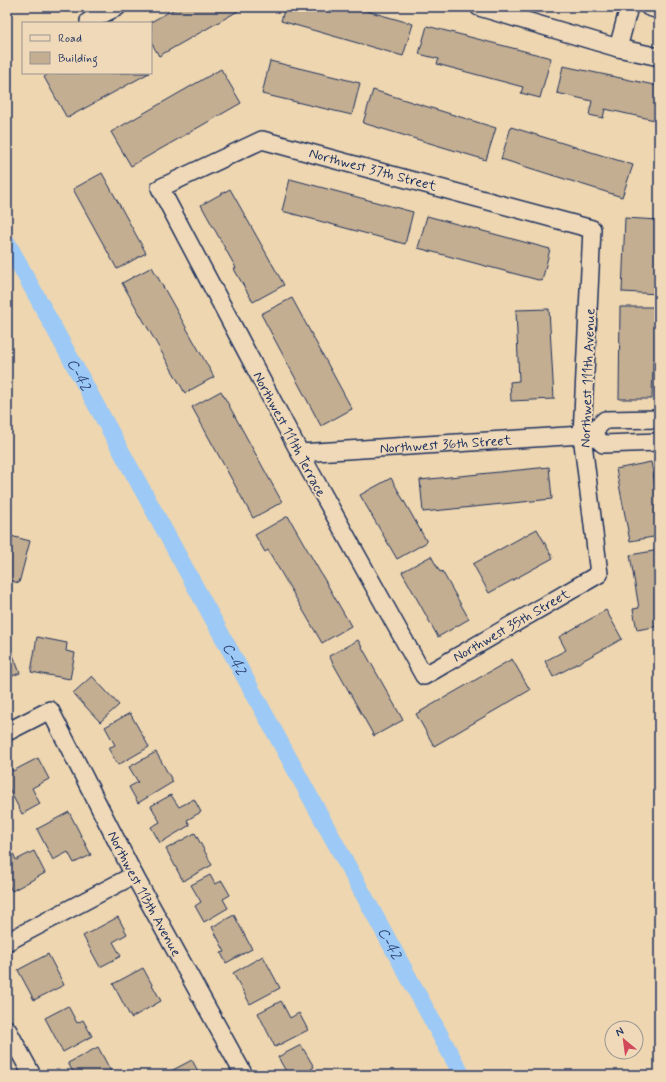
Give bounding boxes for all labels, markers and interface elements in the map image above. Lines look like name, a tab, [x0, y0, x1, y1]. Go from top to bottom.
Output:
legend	[22, 22, 152, 74]
text: Road	[58, 31, 82, 47]
text: Building	[58, 51, 98, 68]
street label: Northwest 37th Street	[307, 144, 439, 196]
street label: Northwest 111th Avenue	[577, 308, 599, 448]
water label: C-42	[62, 355, 95, 395]
street label: Northwest 111th Terrace	[248, 369, 330, 501]
street label: Northwest 36th Street	[379, 431, 513, 458]
street label: Northwest 35th Street	[450, 585, 574, 667]
water label: C-42	[217, 640, 251, 679]
street label: Northwest 113th Avenue	[103, 828, 185, 960]
water label: C-42	[372, 924, 406, 964]
north arrow	[604, 1020, 644, 1060]
text: N	[613, 1024, 626, 1040]

